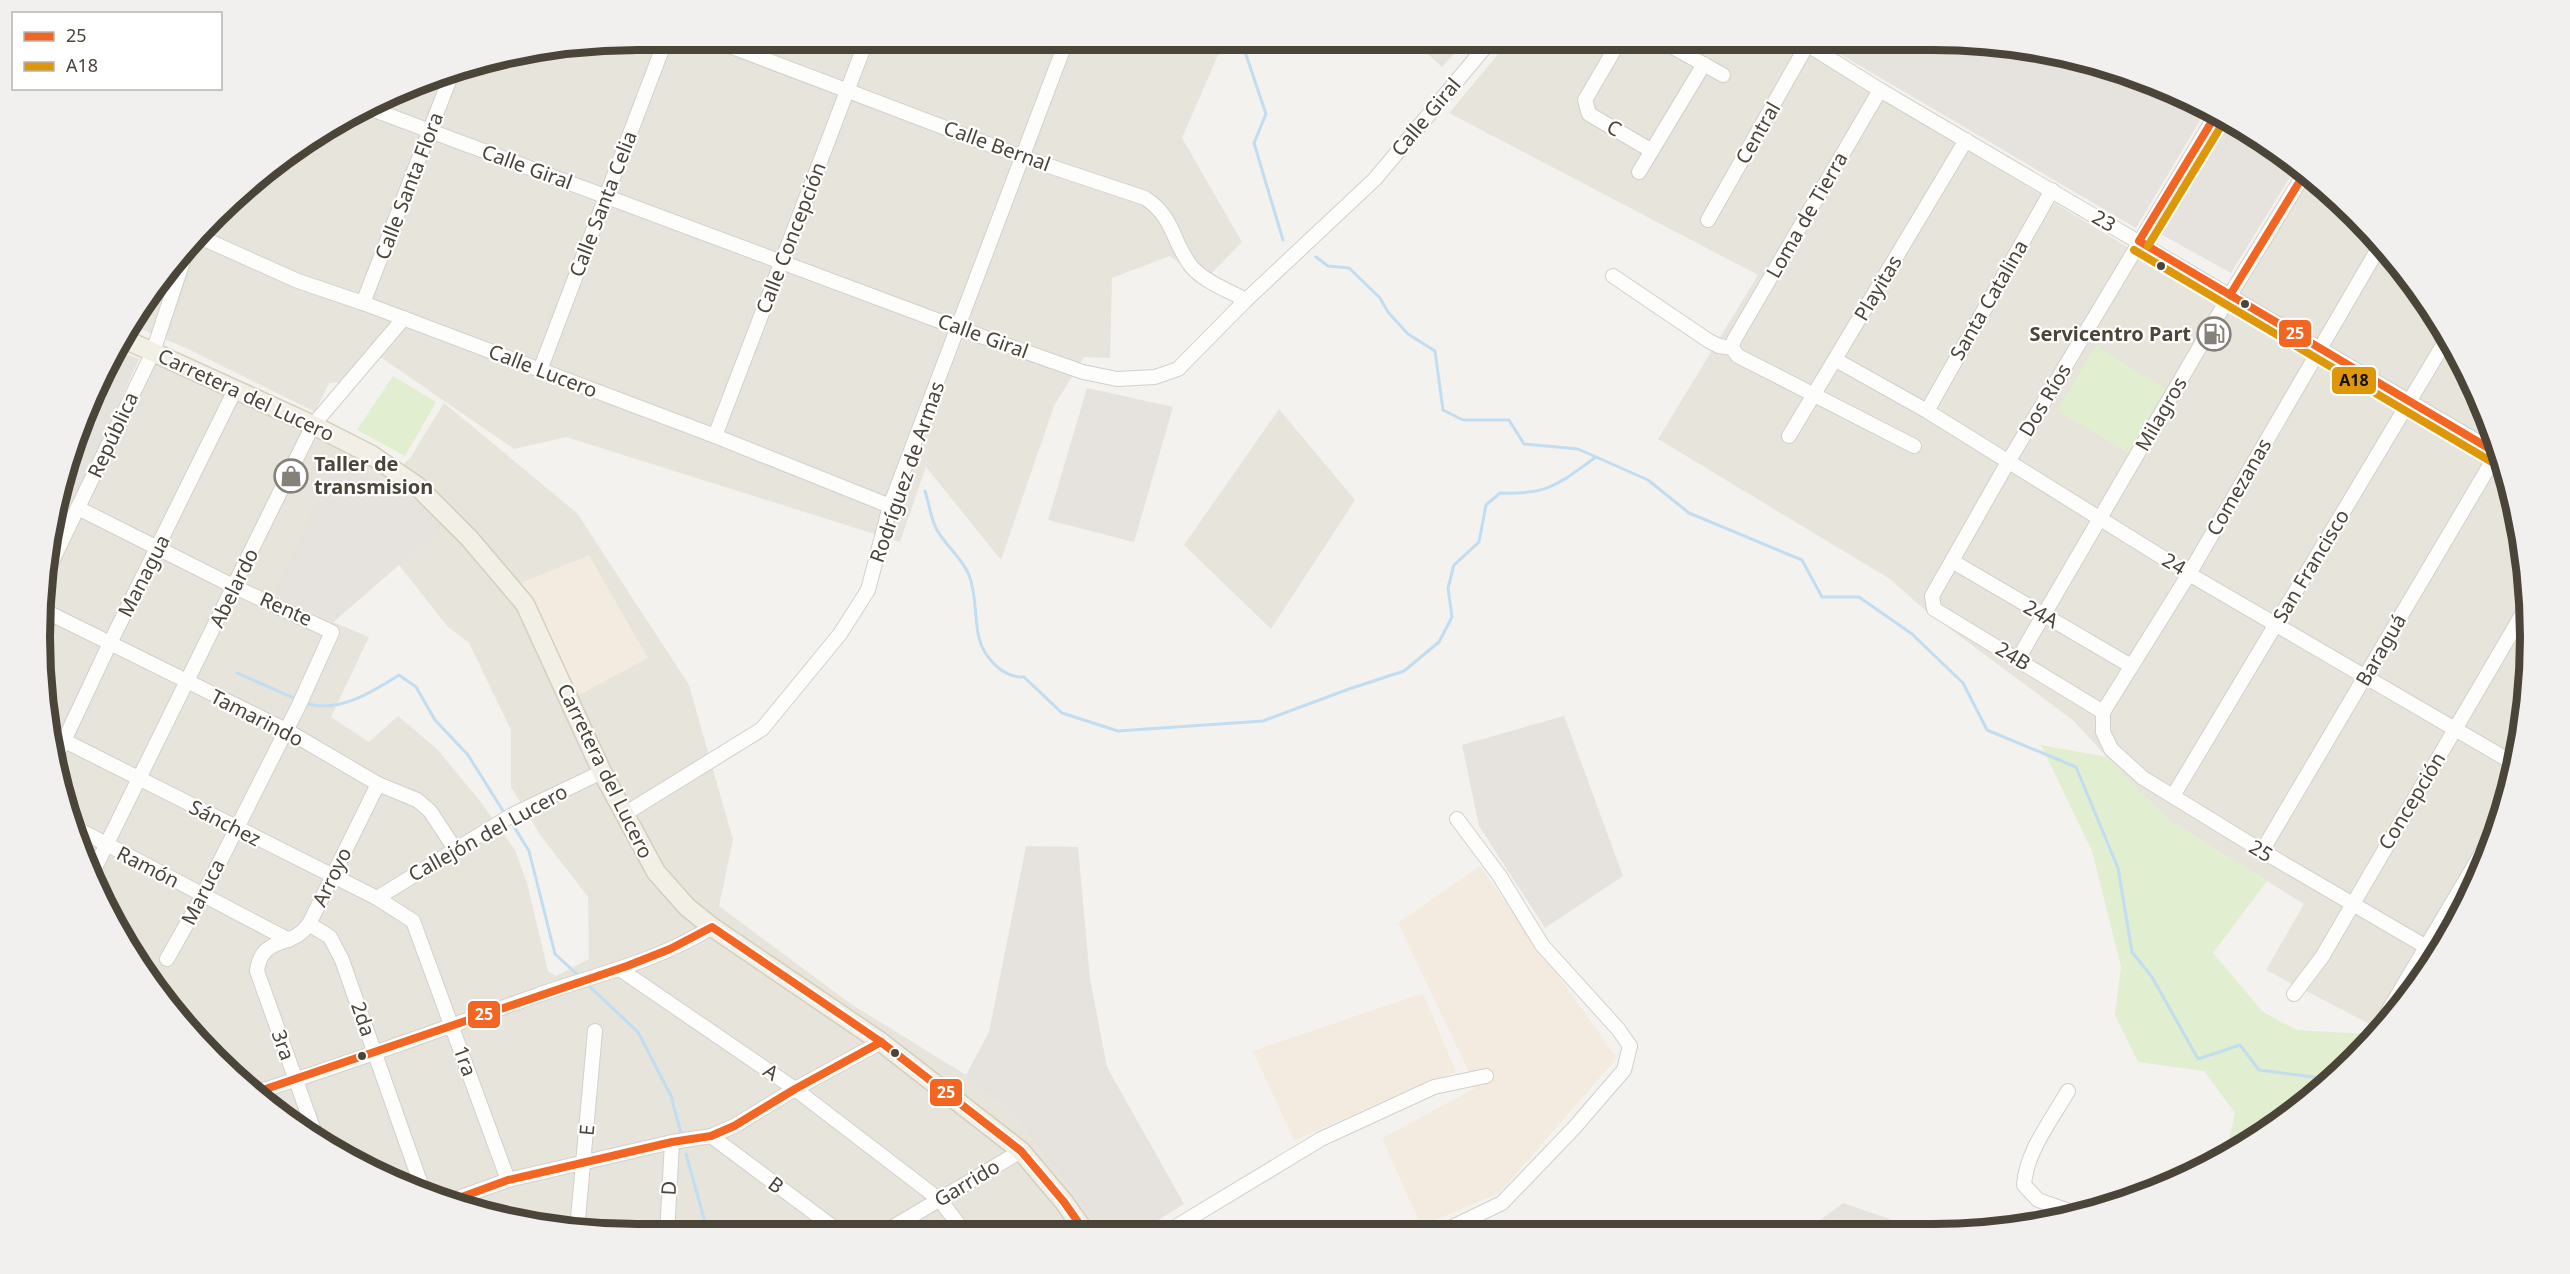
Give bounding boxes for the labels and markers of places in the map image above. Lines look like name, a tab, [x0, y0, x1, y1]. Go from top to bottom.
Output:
unlabelled marker	[2155, 260, 2167, 272]
unlabelled marker	[2239, 298, 2251, 310]
fuel station icon: Servicentro Part	[2196, 316, 2232, 352]
place label: Servicentro Part	[2030, 320, 2191, 347]
place label: Taller de transmision	[314, 450, 433, 500]
shop icon: Taller de transmision	[273, 458, 309, 494]
unlabelled marker	[889, 1047, 901, 1059]
unlabelled marker	[356, 1050, 368, 1062]

